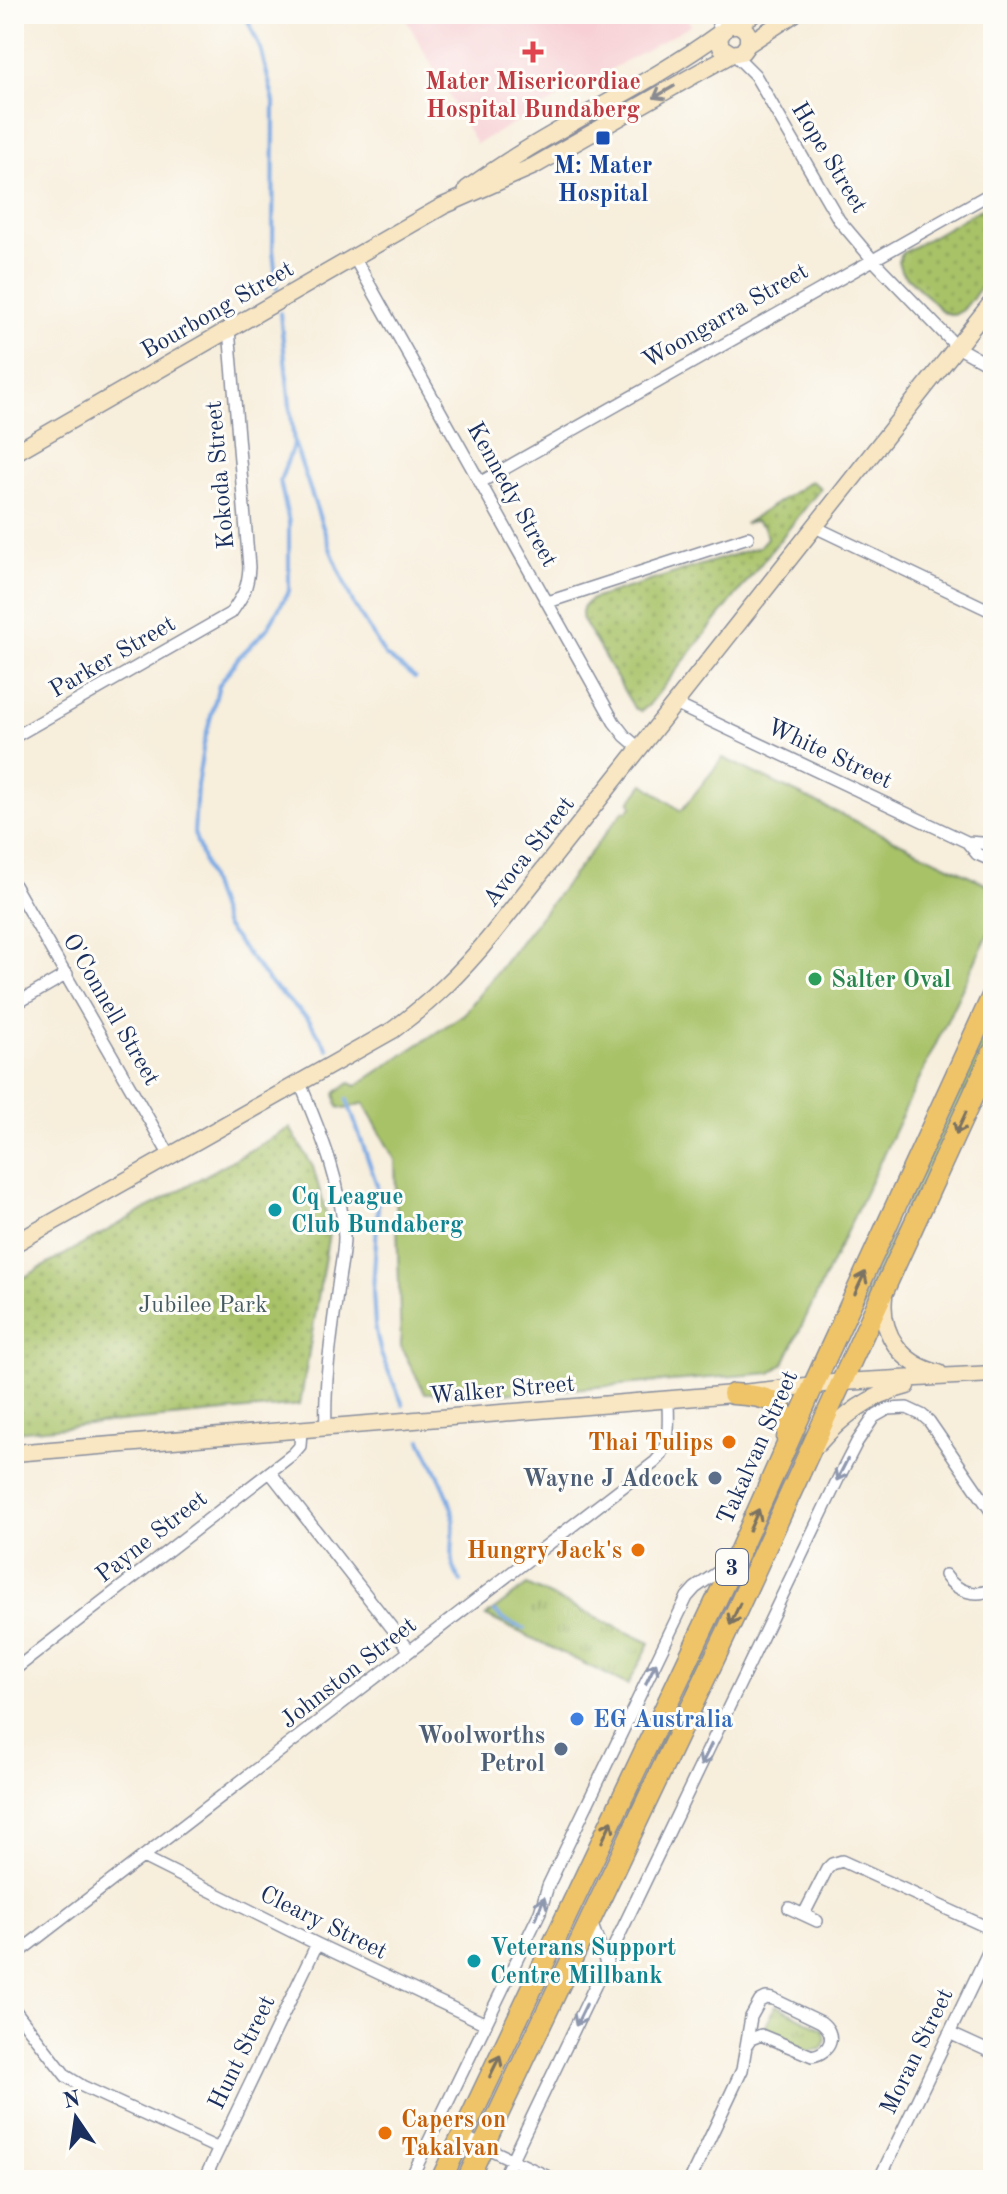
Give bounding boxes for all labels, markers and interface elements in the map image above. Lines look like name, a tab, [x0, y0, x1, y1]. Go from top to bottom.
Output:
marker: Mater Misericordiae Hospital Bundaberg	[522, 41, 544, 63]
place label: Mater Misericordiae Hospital Bundaberg	[425, 71, 641, 123]
one-way arrow	[653, 84, 676, 100]
street label: Hope Street	[786, 98, 871, 218]
marker: M: Mater Hospital	[594, 129, 612, 147]
place label: M: Mater Hospital	[554, 155, 652, 207]
street label: Bourbong Street	[138, 257, 298, 364]
street label: Woongarra Street	[639, 260, 813, 374]
street label: Kokoda Street	[203, 399, 239, 550]
street label: Kennedy Street	[462, 418, 561, 572]
street label: Parker Street	[46, 612, 180, 703]
street label: White Street	[763, 715, 895, 794]
street label: Avoca Street	[479, 792, 580, 912]
street label: O'Connell Street	[57, 930, 163, 1090]
place label: Salter Oval	[831, 969, 951, 993]
marker: Salter Oval	[806, 970, 824, 988]
one-way arrow	[952, 1110, 967, 1135]
place label: Cq League Club Bundaberg	[291, 1186, 464, 1238]
marker: Cq League Club Bundaberg	[266, 1201, 284, 1219]
one-way arrow	[853, 1271, 868, 1295]
park label: Jubilee Park	[138, 1294, 268, 1318]
street label: Takalvan Street	[714, 1367, 803, 1528]
street label: Walker Street	[429, 1373, 576, 1409]
place label: Thai Tulips	[588, 1432, 713, 1456]
marker: Thai Tulips	[720, 1433, 738, 1451]
one-way arrow	[834, 1457, 850, 1481]
place label: Wayne J Adcock	[522, 1468, 699, 1492]
marker: Wayne J Adcock	[706, 1469, 724, 1487]
street label: Payne Street	[92, 1487, 212, 1588]
one-way arrow	[747, 1508, 762, 1532]
place label: Hungry Jack's	[467, 1540, 622, 1564]
marker: Hungry Jack's	[629, 1541, 647, 1559]
road number: 3	[716, 1549, 748, 1585]
one-way arrow	[727, 1601, 742, 1626]
street label: Johnston Street	[277, 1613, 422, 1734]
one-way arrow	[644, 1661, 659, 1685]
place label: EG Australia	[593, 1709, 733, 1733]
marker: EG Australia	[568, 1710, 586, 1728]
place label: Woolworths Petrol	[418, 1725, 545, 1777]
marker: Woolworths Petrol	[552, 1740, 570, 1758]
one-way arrow	[698, 1742, 713, 1766]
one-way arrow	[600, 1819, 615, 1843]
street label: Cleary Street	[256, 1883, 391, 1965]
one-way arrow	[534, 1896, 548, 1921]
place label: Veterans Support Centre Millbank	[490, 1937, 676, 1989]
marker: Veterans Support Centre Millbank	[465, 1952, 483, 1970]
street label: Moran Street	[877, 1985, 959, 2119]
street label: Hunt Street	[205, 1992, 281, 2114]
one-way arrow	[573, 2002, 588, 2026]
one-way arrow	[488, 2054, 503, 2078]
north arrow	[36, 2078, 116, 2158]
text: N	[61, 2088, 83, 2113]
place label: Capers on Takalvan	[401, 2109, 506, 2161]
marker: Capers on Takalvan	[376, 2124, 394, 2142]

